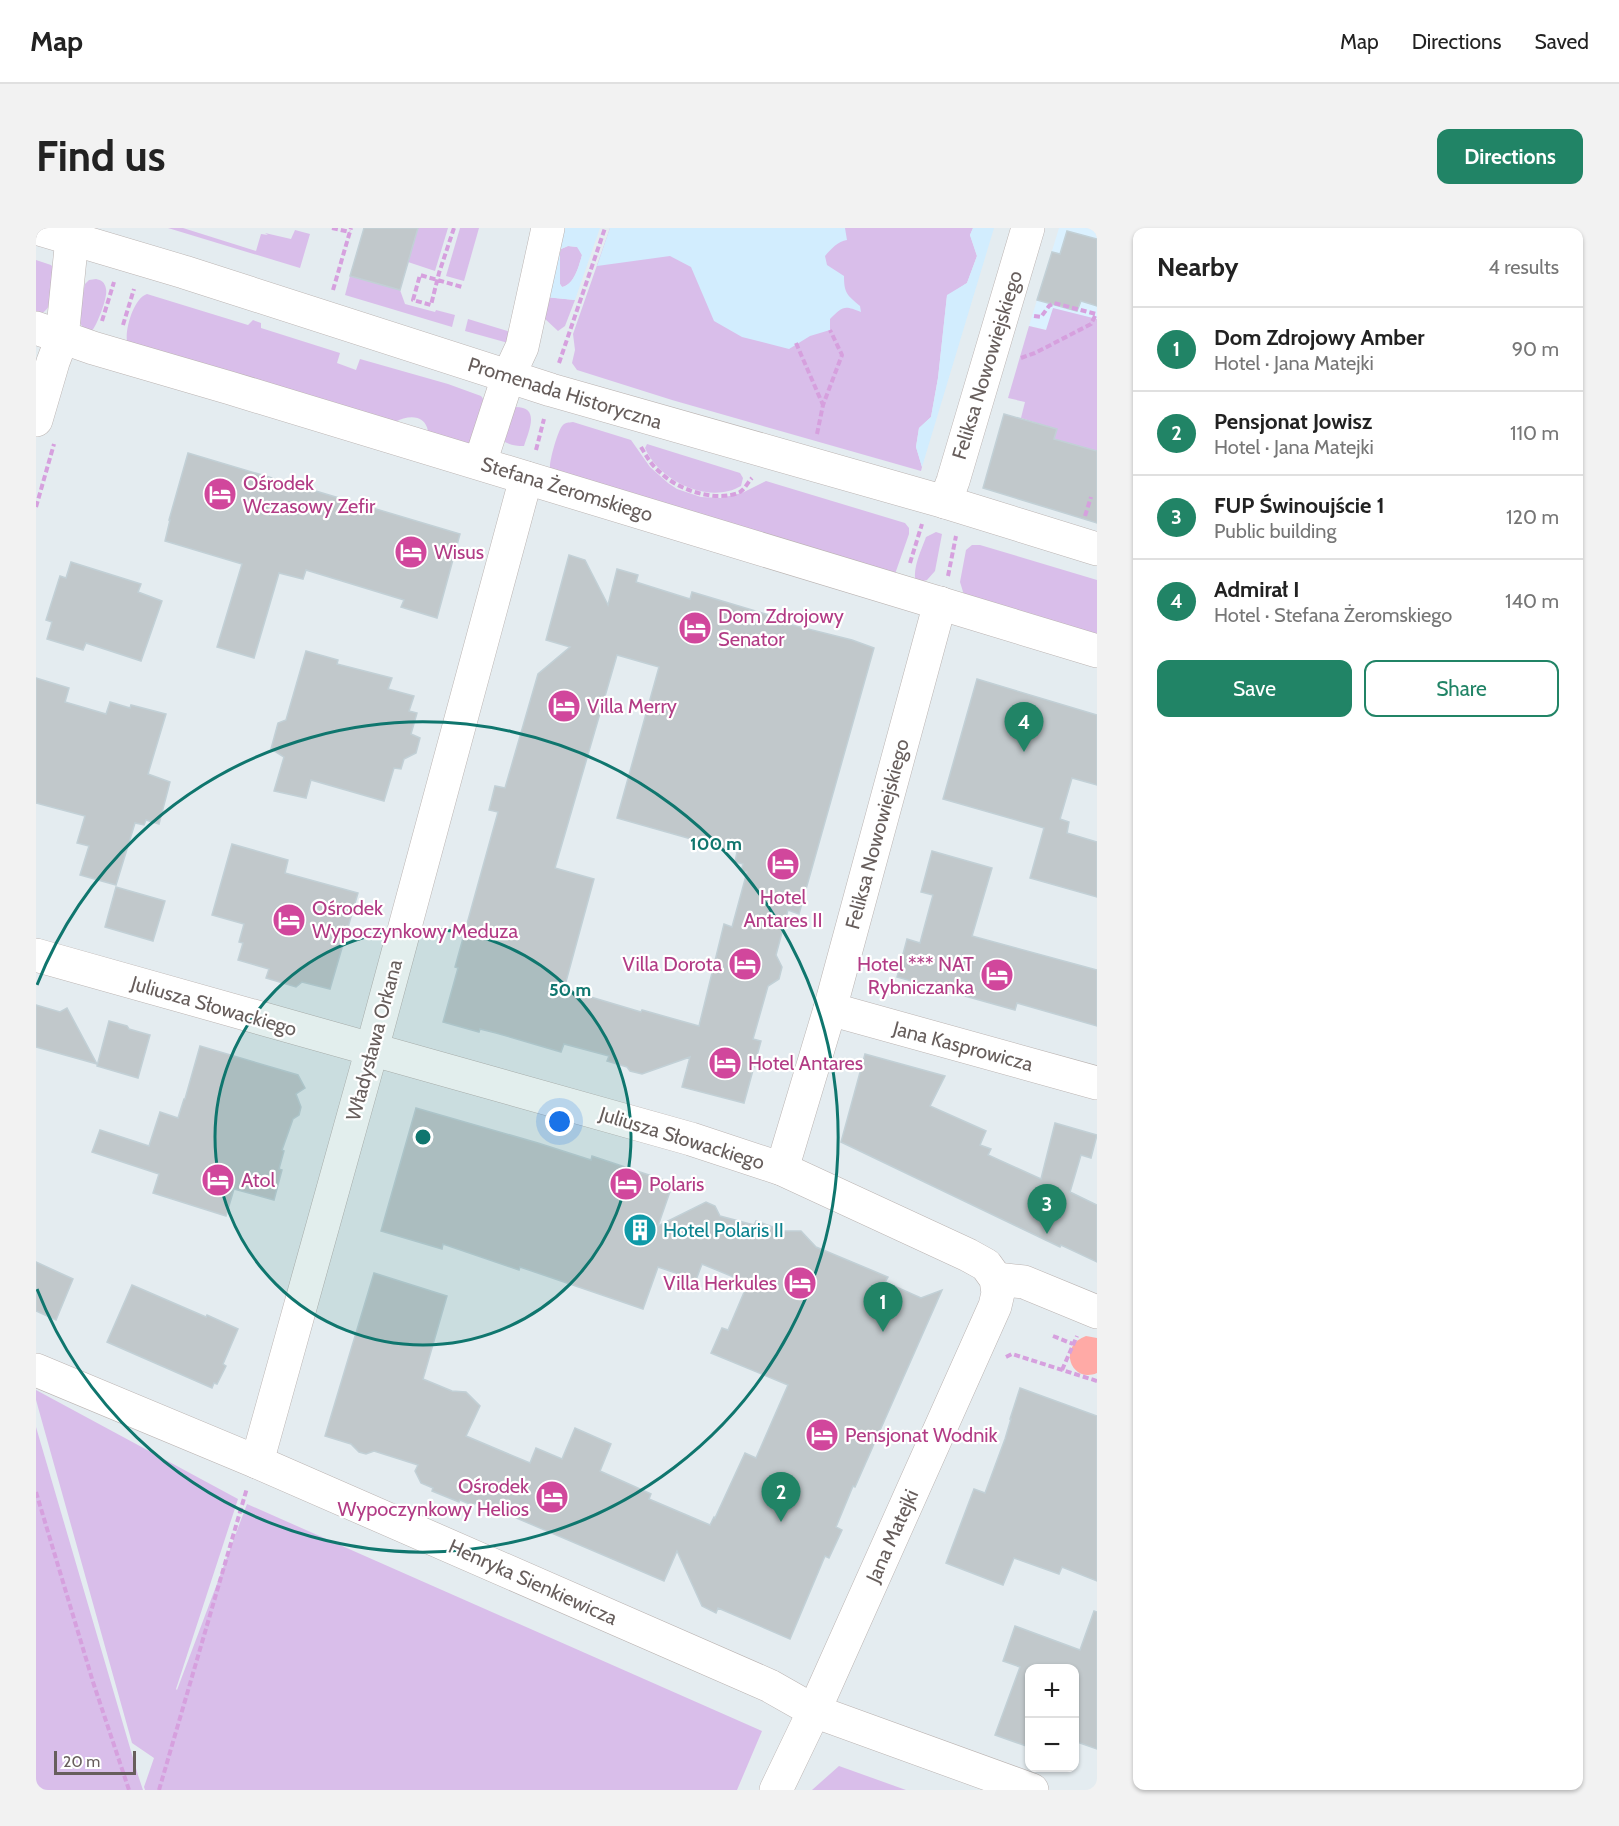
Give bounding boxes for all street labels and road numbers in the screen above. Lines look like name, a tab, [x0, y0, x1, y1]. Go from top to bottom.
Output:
street label: Feliksa Nowowiejskiego	[947, 268, 1027, 462]
street label: Promenada Historyczna	[465, 352, 665, 434]
street label: Stefana Żeromskiego	[478, 451, 656, 527]
street label: Feliksa Nowowiejskiego	[840, 736, 914, 932]
street label: Władysława Orkana	[341, 956, 407, 1123]
street label: Juliusza Słowackiego	[127, 971, 300, 1041]
street label: Jana Kasprowicza	[889, 1016, 1036, 1076]
street label: Juliusza Słowackiego	[596, 1101, 767, 1175]
street label: Jana Matejki	[860, 1486, 923, 1587]
street label: Henryka Sienkiewicza	[445, 1534, 621, 1630]

